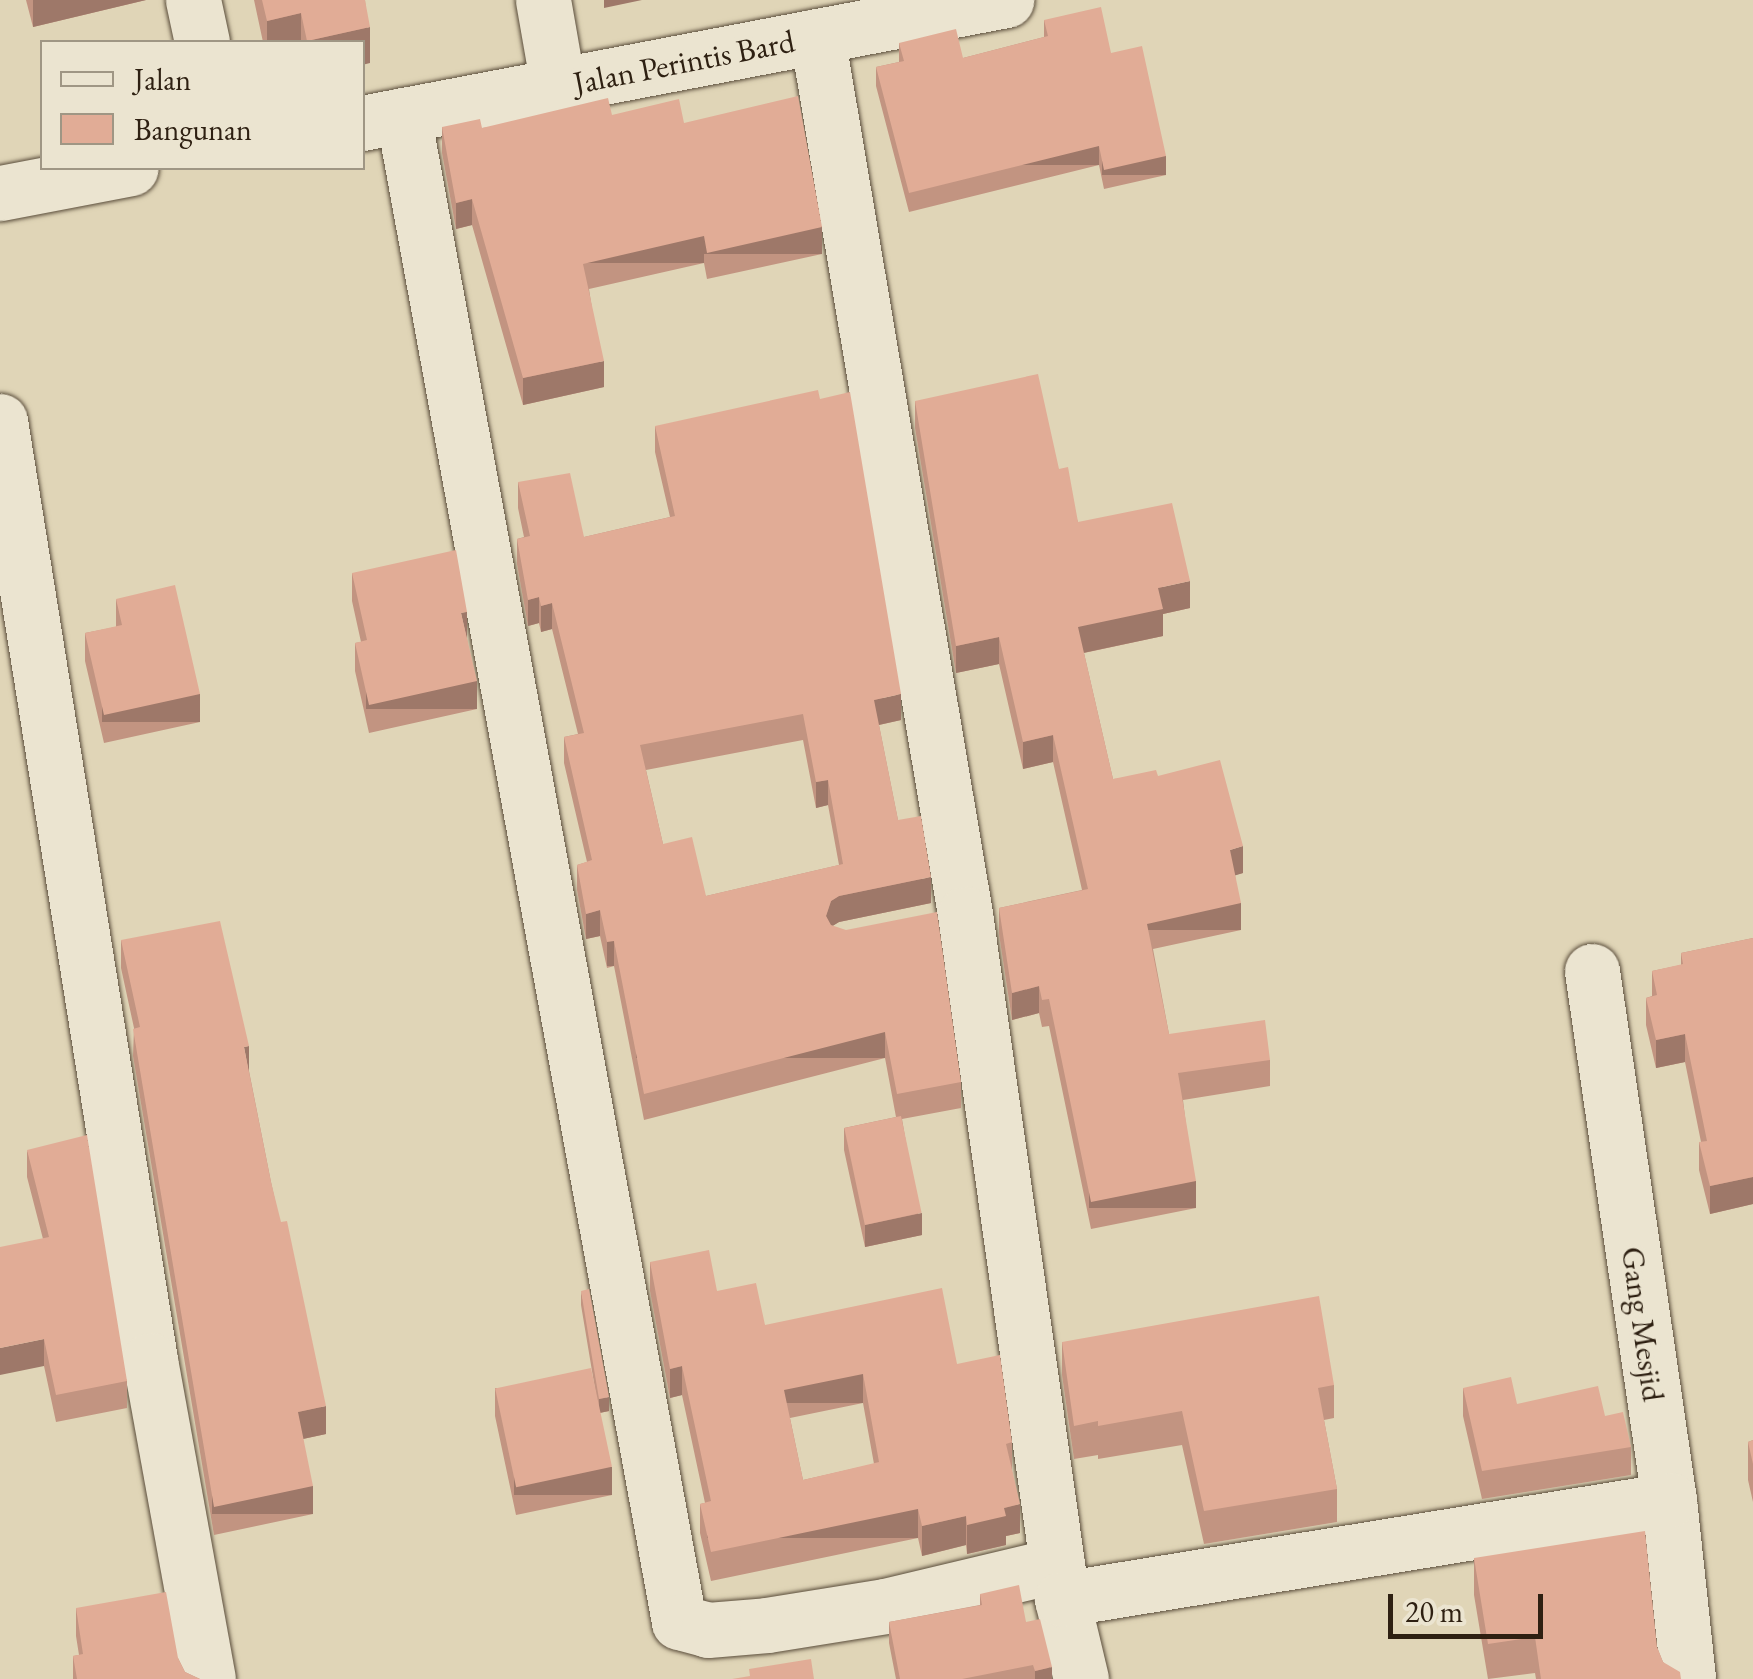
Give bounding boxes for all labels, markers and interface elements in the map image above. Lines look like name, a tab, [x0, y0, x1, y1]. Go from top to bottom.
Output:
street label: Jalan Perintis Bard	[570, 22, 798, 102]
legend	[40, 40, 365, 170]
text: Jalan	[134, 60, 191, 99]
text: Bangunan	[134, 110, 252, 149]
street label: Gang Mesjid	[1613, 1244, 1673, 1404]
scale bar	[1393, 1574, 1548, 1636]
text: 20 m	[1405, 1592, 1463, 1631]

